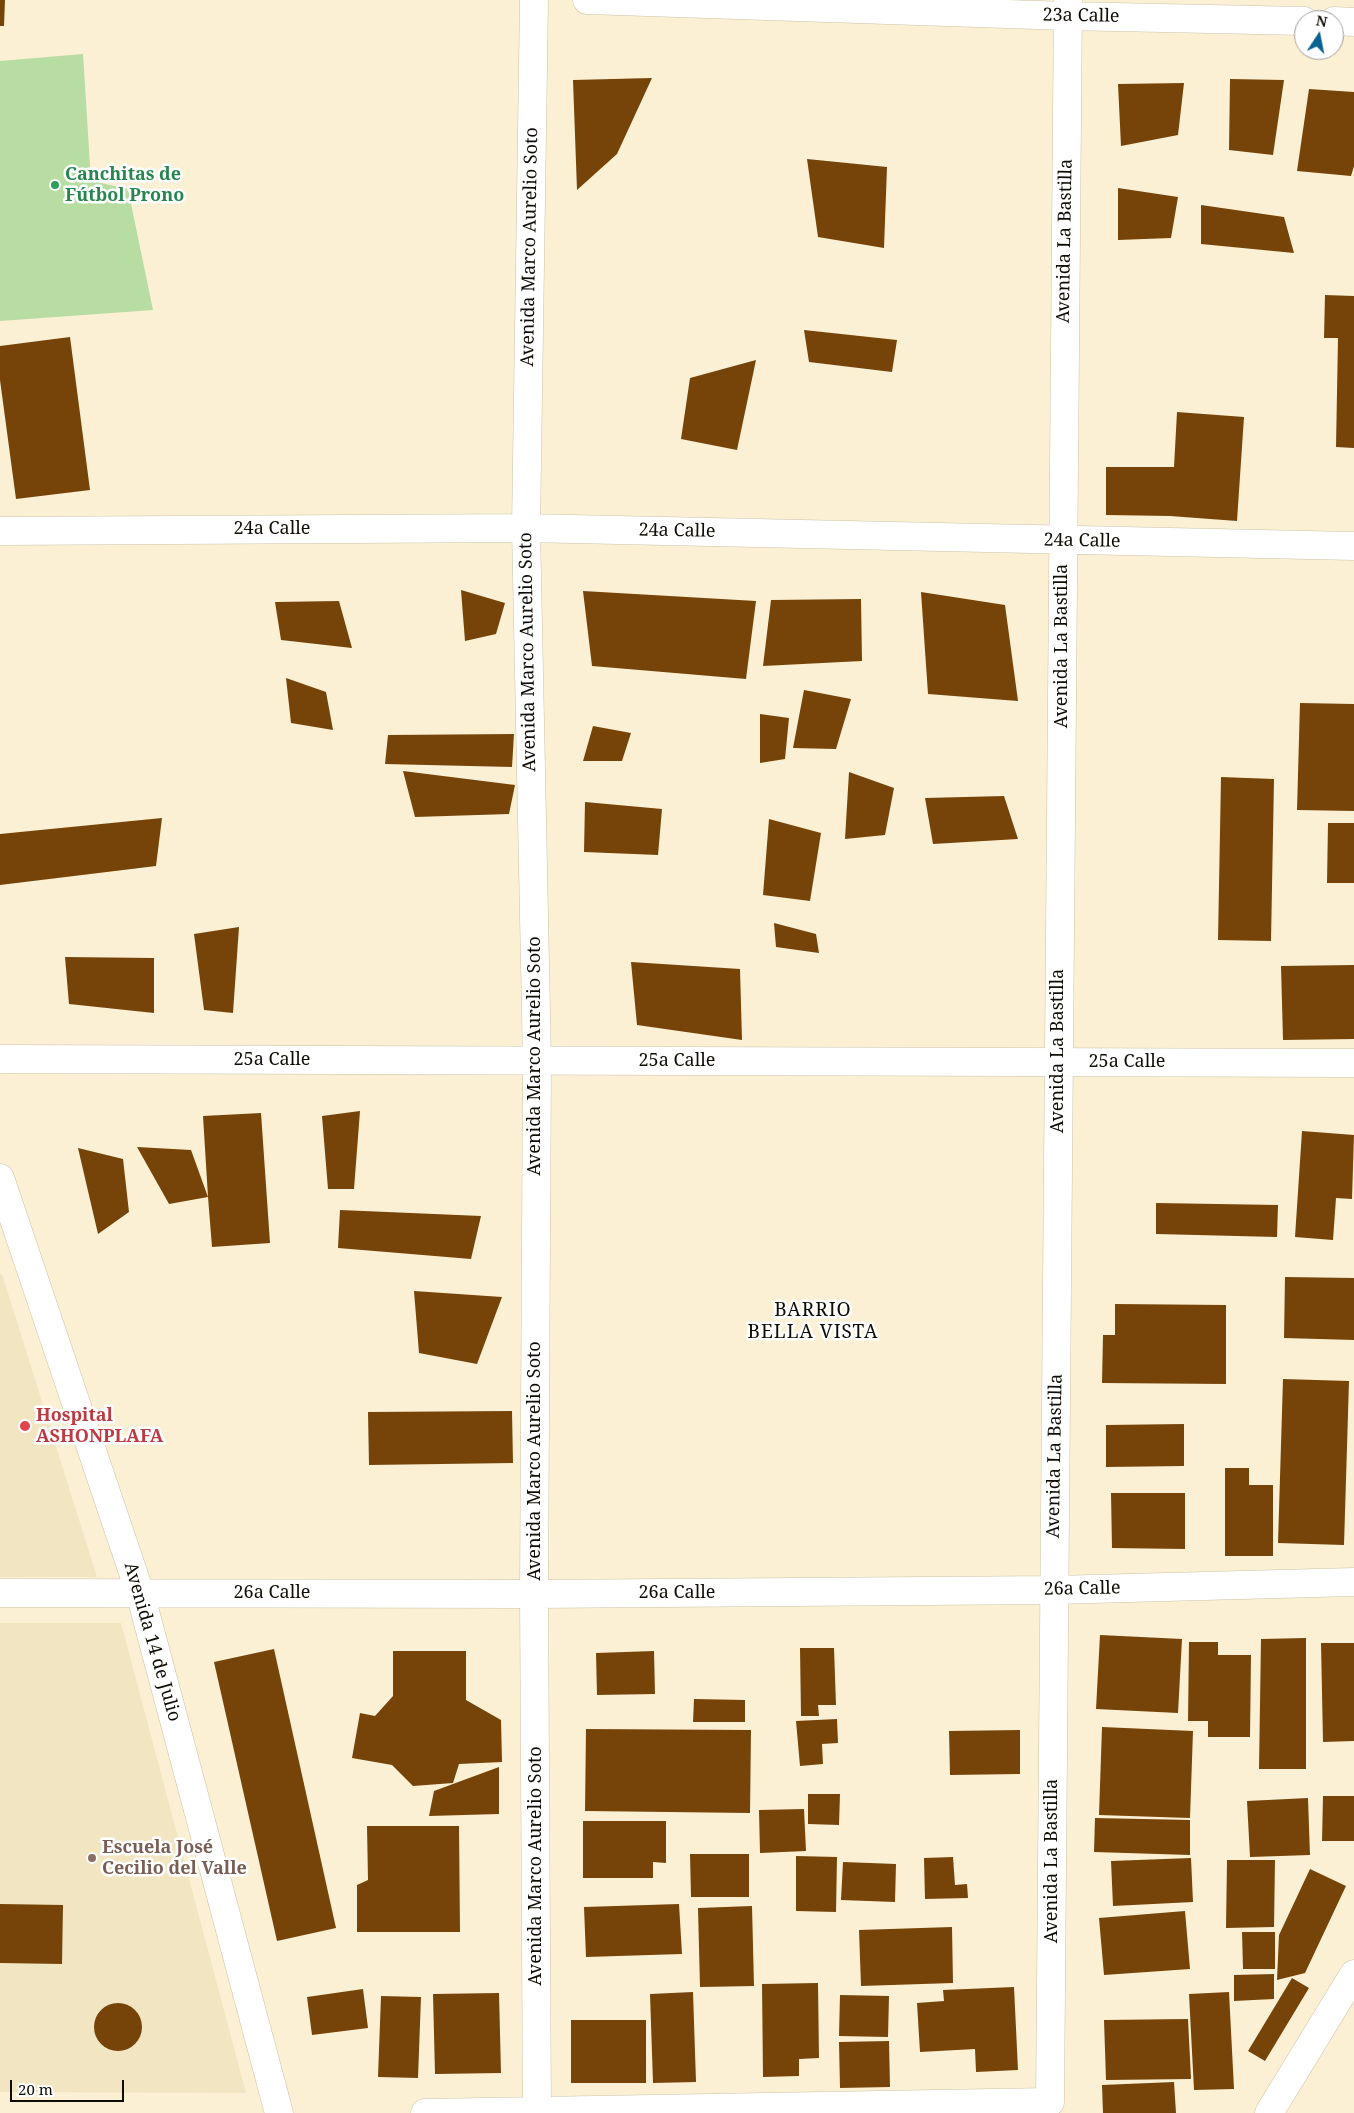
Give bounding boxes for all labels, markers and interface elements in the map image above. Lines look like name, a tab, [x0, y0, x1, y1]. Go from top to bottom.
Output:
street label: 23a Calle	[1042, 5, 1120, 27]
north arrow	[1294, 10, 1344, 60]
text: N	[1315, 10, 1329, 31]
street label: Avenida Marco Aurelio Soto	[517, 127, 543, 367]
street label: Avenida La Bastilla	[1053, 159, 1077, 323]
place label: Canchitas de Fútbol Prono	[65, 164, 184, 206]
marker: Canchitas de Fútbol Prono	[49, 179, 61, 191]
street label: 24a Calle	[234, 518, 310, 540]
street label: 24a Calle	[638, 520, 716, 542]
street label: 24a Calle	[1043, 530, 1121, 552]
street label: Avenida Marco Aurelio Soto	[515, 532, 541, 772]
street label: Avenida La Bastilla	[1051, 564, 1073, 728]
street label: Avenida Marco Aurelio Soto	[524, 936, 546, 1176]
street label: Avenida La Bastilla	[1047, 969, 1069, 1133]
street label: 25a Calle	[234, 1049, 310, 1071]
street label: 25a Calle	[639, 1050, 715, 1072]
street label: 25a Calle	[1089, 1051, 1165, 1073]
district label: BARRIO BELLA VISTA	[746, 1300, 880, 1344]
street label: Avenida Marco Aurelio Soto	[524, 1341, 546, 1581]
street label: Avenida La Bastilla	[1043, 1374, 1067, 1538]
place label: Hospital ASHONPLAFA	[36, 1405, 163, 1448]
marker: Hospital ASHONPLAFA	[18, 1419, 32, 1433]
street label: Avenida 14 de Julio	[119, 1560, 185, 1724]
street label: 26a Calle	[1043, 1578, 1121, 1600]
street label: 26a Calle	[234, 1582, 310, 1604]
street label: 26a Calle	[639, 1582, 715, 1604]
street label: Avenida Marco Aurelio Soto	[525, 1746, 547, 1986]
street label: Avenida La Bastilla	[1041, 1779, 1063, 1943]
place label: Escuela José Cecilio del Valle	[102, 1837, 247, 1880]
marker: Escuela José Cecilio del Valle	[86, 1852, 98, 1864]
scale bar	[12, 2070, 126, 2102]
text: 20 m	[18, 2079, 53, 2099]

